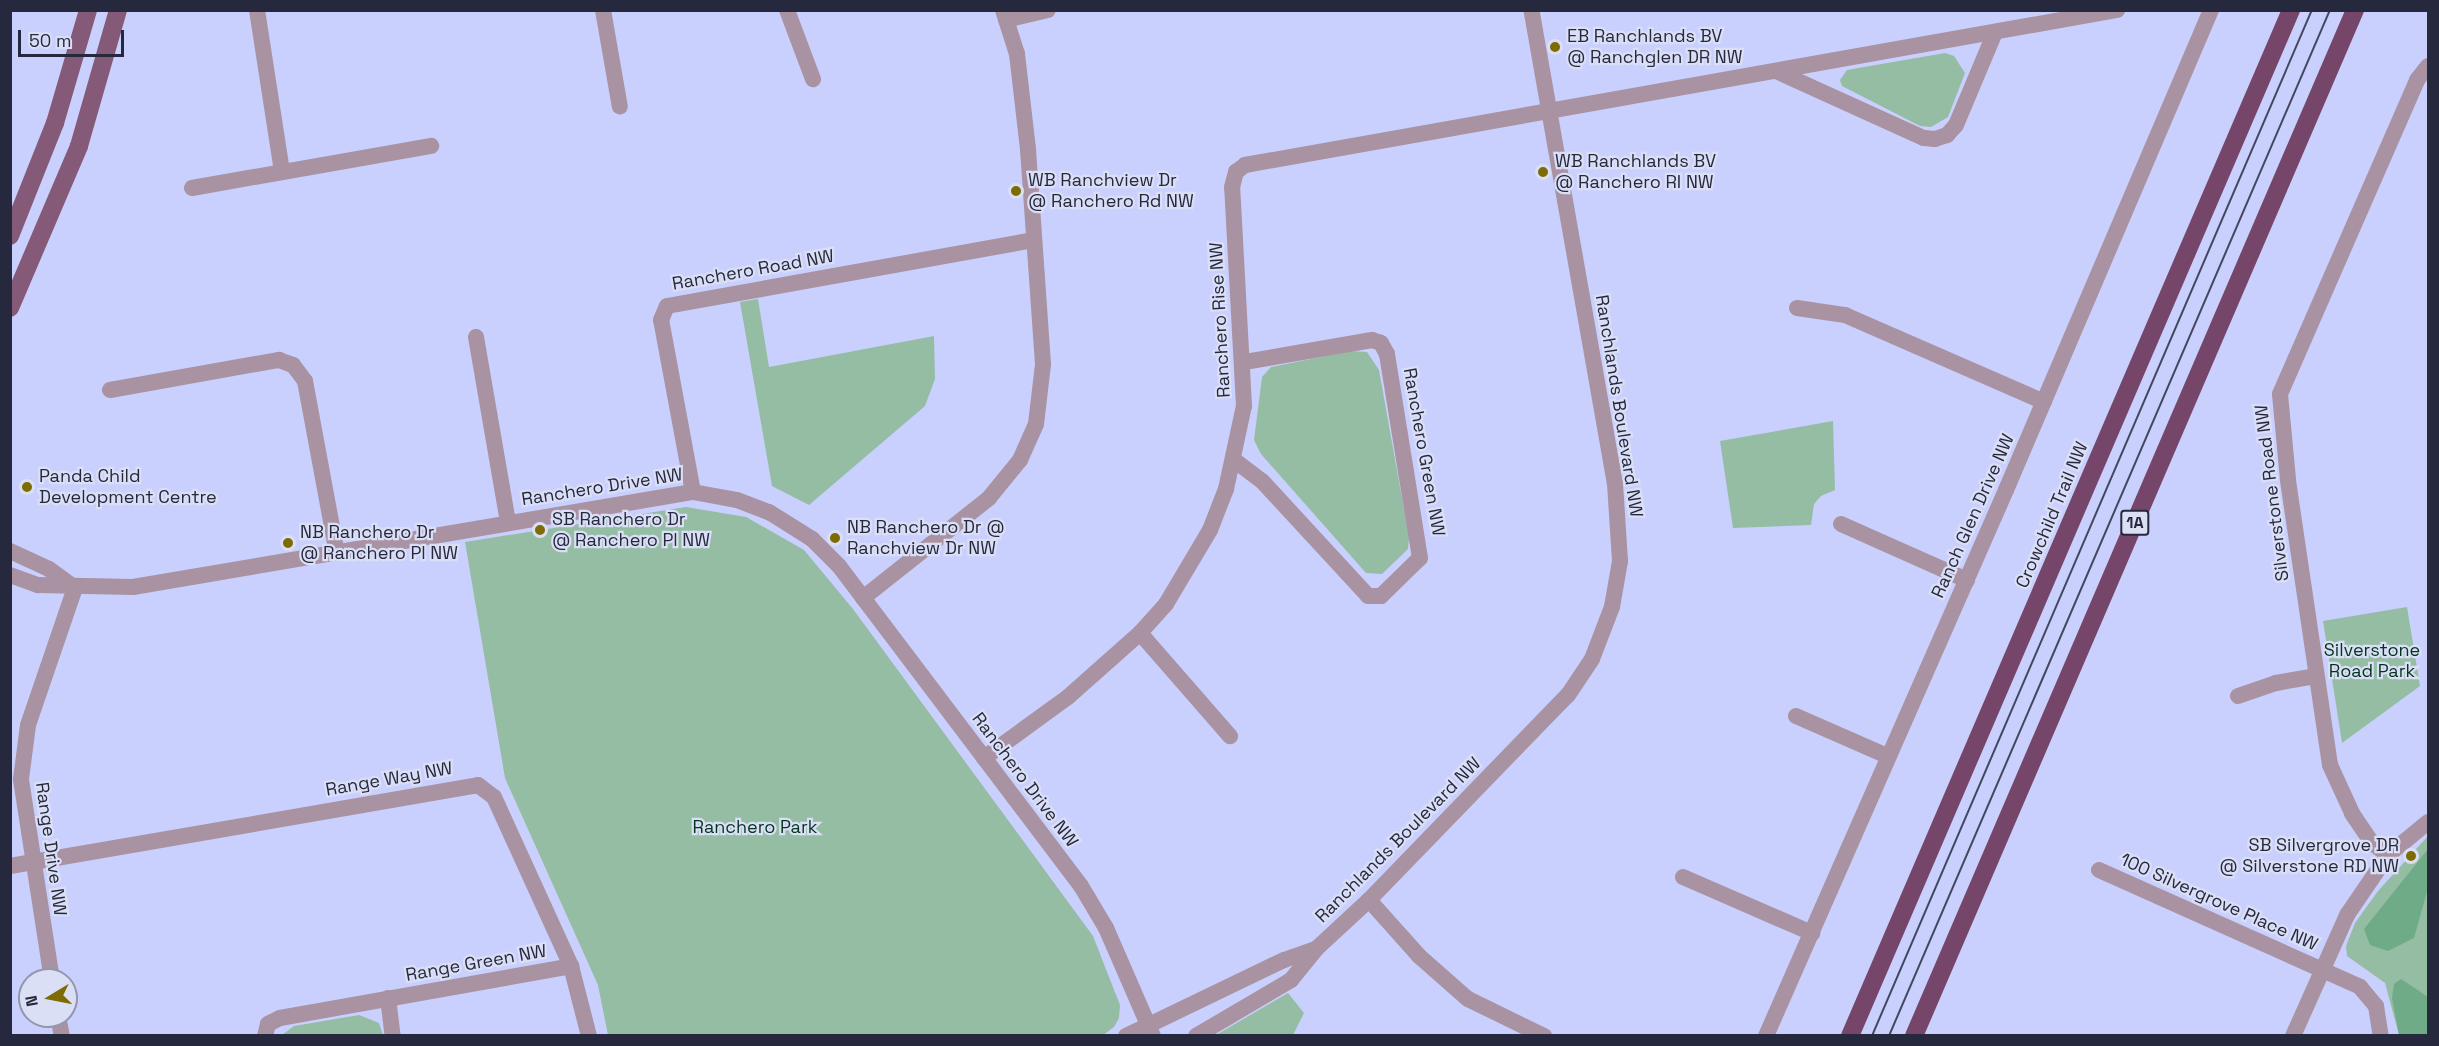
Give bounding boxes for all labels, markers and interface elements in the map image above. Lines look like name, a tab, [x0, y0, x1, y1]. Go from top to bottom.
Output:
scale bar	[21, 18, 128, 56]
place label: EB Ranchlands BV @ Ranchglen DR NW	[1567, 26, 1743, 68]
text: 50 m	[29, 29, 71, 52]
marker: EB Ranchlands BV @ Ranchglen DR NW	[1548, 40, 1562, 54]
place label: WB Ranchlands BV @ Ranchero RI NW	[1555, 151, 1716, 194]
marker: WB Ranchlands BV @ Ranchero RI NW	[1536, 165, 1550, 179]
place label: WB Ranchview Dr @ Ranchero Rd NW	[1028, 170, 1194, 213]
marker: WB Ranchview Dr @ Ranchero Rd NW	[1009, 184, 1023, 198]
street label: Ranchero Rise NW	[1205, 242, 1235, 398]
street label: Ranchero Road NW	[670, 245, 836, 295]
street label: Ranchlands Boulevard NW	[1591, 293, 1647, 519]
street label: Ranchero Green NW	[1399, 366, 1449, 538]
street label: Silverstone Road NW	[2250, 404, 2294, 582]
street label: Ranch Glen Drive NW	[1927, 431, 2019, 601]
street label: Crowchild Trail NW	[2011, 438, 2093, 592]
street label: Ranchero Drive NW	[520, 464, 684, 510]
place label: Panda Child Development Centre	[39, 466, 217, 508]
marker: Panda Child Development Centre	[20, 480, 34, 494]
place label: SB Ranchero Dr @ Ranchero Pl NW	[552, 509, 710, 552]
road number: 1A	[2120, 510, 2150, 536]
place label: NB Ranchero Dr @ Ranchview Dr NW	[847, 517, 1005, 560]
place label: NB Ranchero Dr @ Ranchero Pl NW	[300, 522, 458, 564]
marker: SB Ranchero Dr @ Ranchero Pl NW	[533, 523, 547, 537]
marker: NB Ranchero Dr @ Ranchview Dr NW	[828, 531, 842, 545]
marker: NB Ranchero Dr @ Ranchero Pl NW	[281, 536, 295, 550]
park label: Silverstone Road Park	[2324, 640, 2420, 682]
street label: Ranchero Drive NW	[967, 708, 1083, 852]
street label: Ranchlands Boulevard NW	[1311, 753, 1485, 927]
street label: Range Way NW	[324, 757, 454, 801]
street label: Range Drive NW	[31, 781, 71, 917]
park label: Ranchero Park	[693, 816, 817, 838]
place label: SB Silvergrove DR @ Silverstone RD NW	[2219, 835, 2399, 878]
street label: 100 Silvergrove Place NW	[2117, 849, 2321, 955]
marker: SB Silvergrove DR @ Silverstone RD NW	[2404, 849, 2418, 863]
street label: Range Green NW	[404, 940, 548, 986]
north arrow	[18, 968, 78, 1028]
text: N	[20, 994, 43, 1008]

